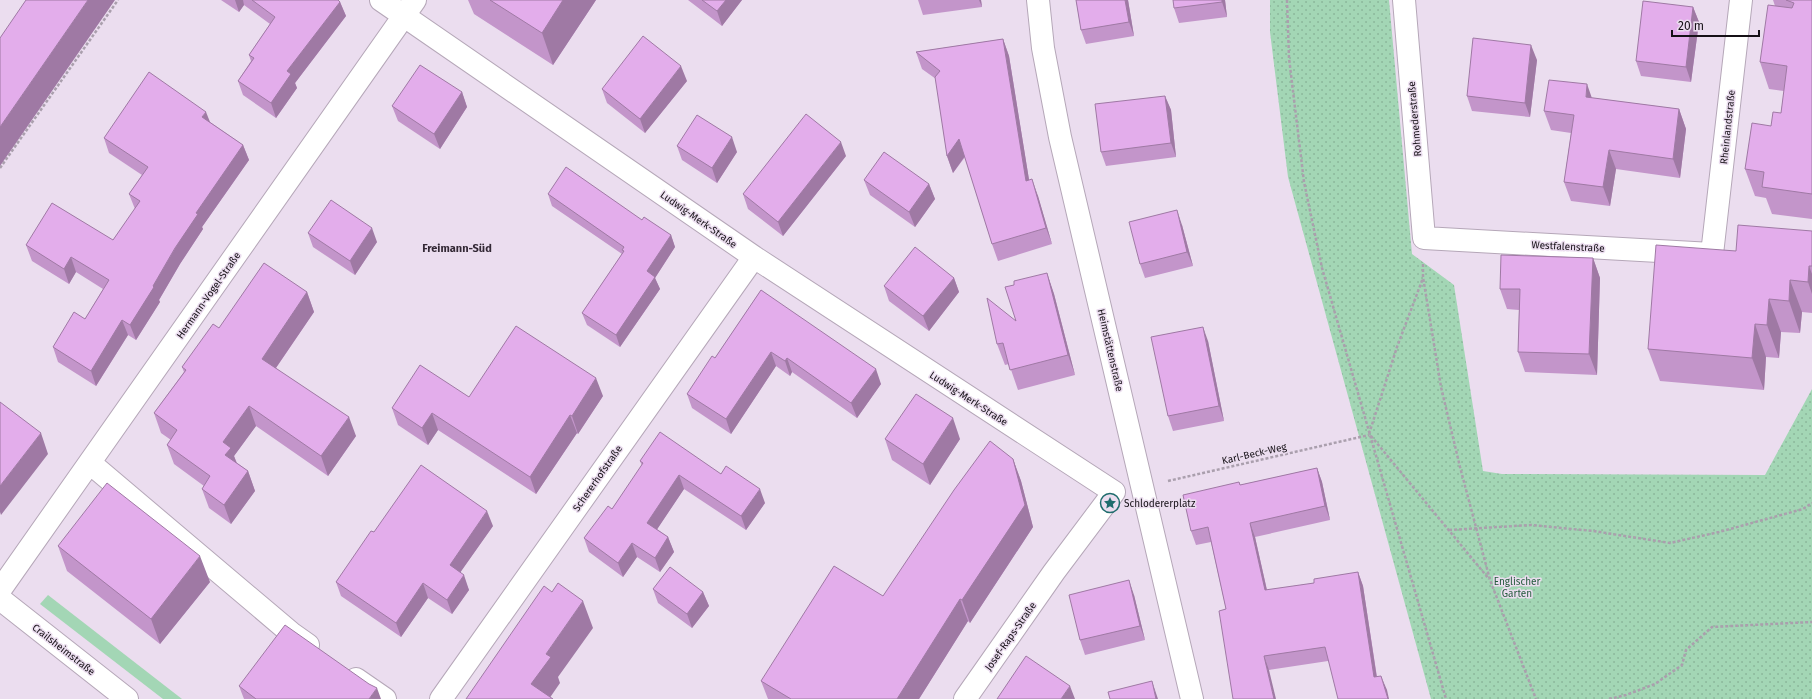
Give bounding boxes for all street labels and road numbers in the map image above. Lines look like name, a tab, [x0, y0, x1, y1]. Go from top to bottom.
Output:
street label: Rohmederstraße	[1406, 81, 1424, 157]
street label: Rheinlandstraße	[1718, 89, 1738, 165]
street label: Ludwig-Merk-Straße	[658, 189, 739, 251]
street label: Westfalenstraße	[1531, 239, 1605, 255]
street label: Hermann-Vogel-Straße	[174, 250, 243, 341]
street label: Heimstättenstraße	[1095, 308, 1125, 393]
street label: Ludwig-Merk-Straße	[927, 369, 1010, 429]
street label: Karl-Beck-Weg	[1221, 441, 1288, 467]
street label: Schererhofstraße	[571, 443, 625, 514]
street label: Josef-Raps-Straße	[983, 600, 1039, 673]
street label: Crailsheimstraße	[30, 622, 97, 678]

